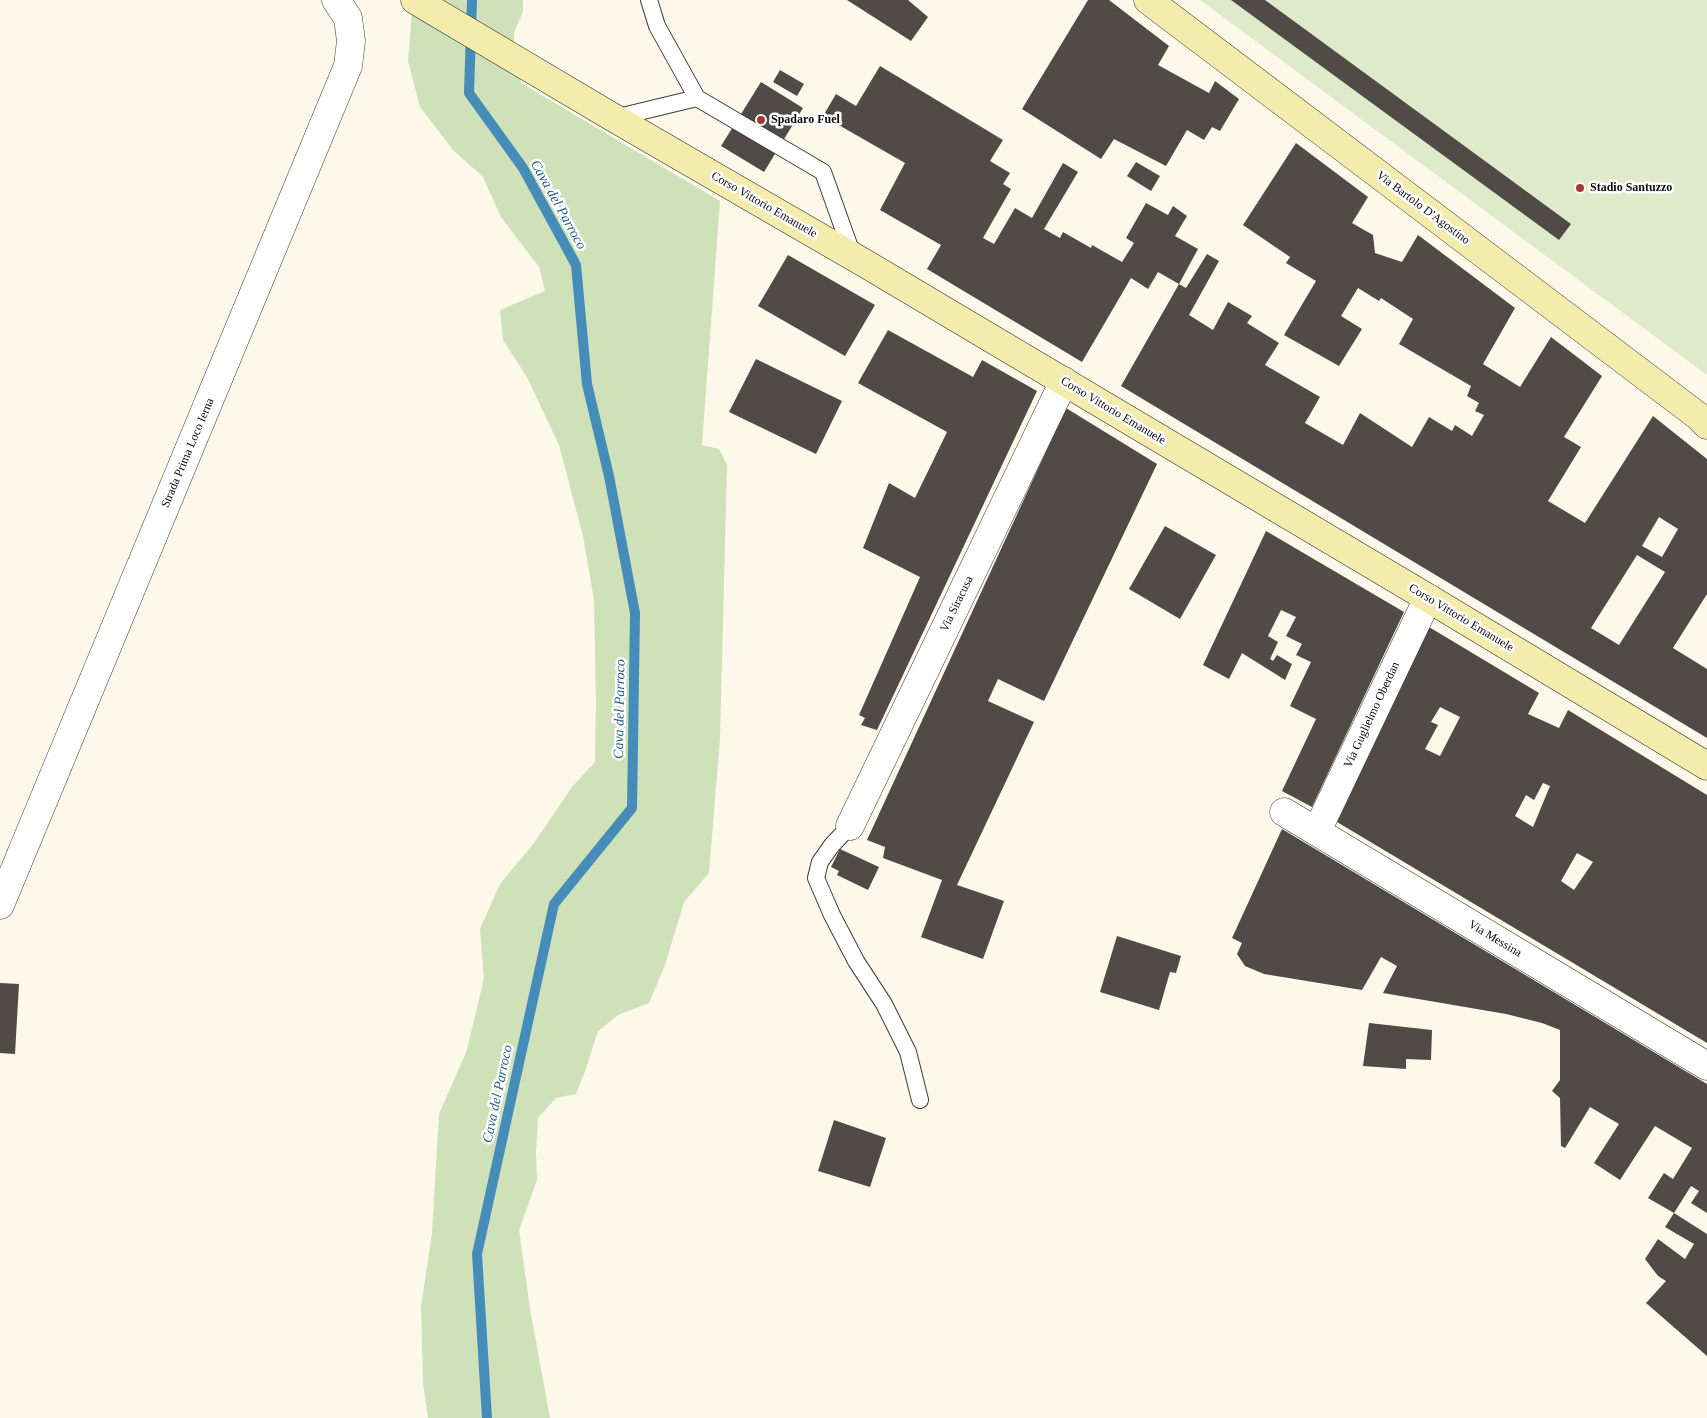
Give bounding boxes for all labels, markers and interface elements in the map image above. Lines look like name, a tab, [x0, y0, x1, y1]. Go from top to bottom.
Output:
place label: Spadaro Fuel	[771, 113, 840, 127]
marker: Spadaro Fuel	[755, 114, 767, 126]
water label: Cava del Parroco	[526, 157, 590, 253]
street label: Via Bartolo D'Agostino	[1373, 168, 1473, 248]
street label: Corso Vittorio Emanuele	[708, 169, 820, 241]
place label: Stadio Santuzzo	[1590, 181, 1672, 195]
marker: Stadio Santuzzo	[1574, 182, 1586, 194]
street label: Corso Vittorio Emanuele	[1058, 374, 1168, 448]
street label: Strada Prima Loco Ierna	[158, 396, 218, 510]
street label: Via Siracusa	[937, 574, 977, 634]
street label: Corso Vittorio Emanuele	[1406, 581, 1516, 655]
water label: Cava del Parroco	[611, 659, 629, 759]
street label: Via Guglielmo Oberdan	[1341, 660, 1403, 770]
street label: Via Messina	[1466, 917, 1524, 961]
water label: Cava del Parroco	[479, 1043, 517, 1145]

